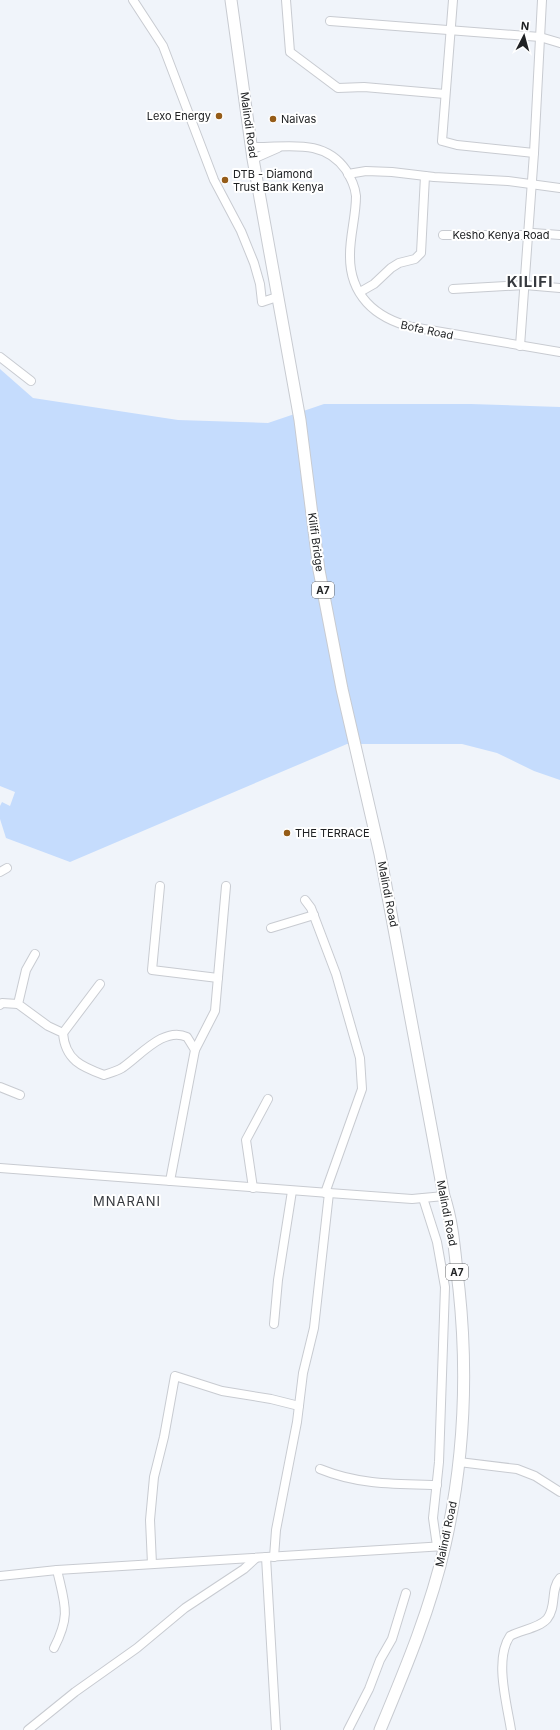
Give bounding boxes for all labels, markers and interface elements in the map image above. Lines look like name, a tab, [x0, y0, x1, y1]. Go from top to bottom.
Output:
north arrow	[504, 16, 544, 56]
text: N	[520, 19, 530, 33]
street label: Malindi Road	[237, 91, 261, 159]
place label: Lexo Energy	[147, 109, 211, 123]
marker: Lexo Energy	[214, 111, 224, 121]
place label: Naivas	[281, 112, 316, 126]
marker: Naivas	[268, 114, 278, 124]
place label: DTB - Diamond Trust Bank Kenya	[233, 167, 324, 194]
marker: DTB - Diamond Trust Bank Kenya	[220, 175, 230, 185]
street label: Kesho Kenya Road	[452, 228, 550, 242]
district label: KILIFI	[507, 272, 553, 291]
street label: Bofa Road	[399, 318, 455, 342]
street label: Kilifi Bridge	[305, 512, 327, 572]
road number: A7	[312, 582, 334, 598]
place label: THE TERRACE	[295, 826, 370, 840]
marker: THE TERRACE	[282, 828, 292, 838]
street label: Malindi Road	[375, 860, 401, 928]
street label: Malindi Road	[434, 1179, 460, 1247]
district label: MNARANI	[93, 1193, 161, 1209]
road number: A7	[446, 1264, 468, 1280]
street label: Malindi Road	[432, 1500, 460, 1568]

